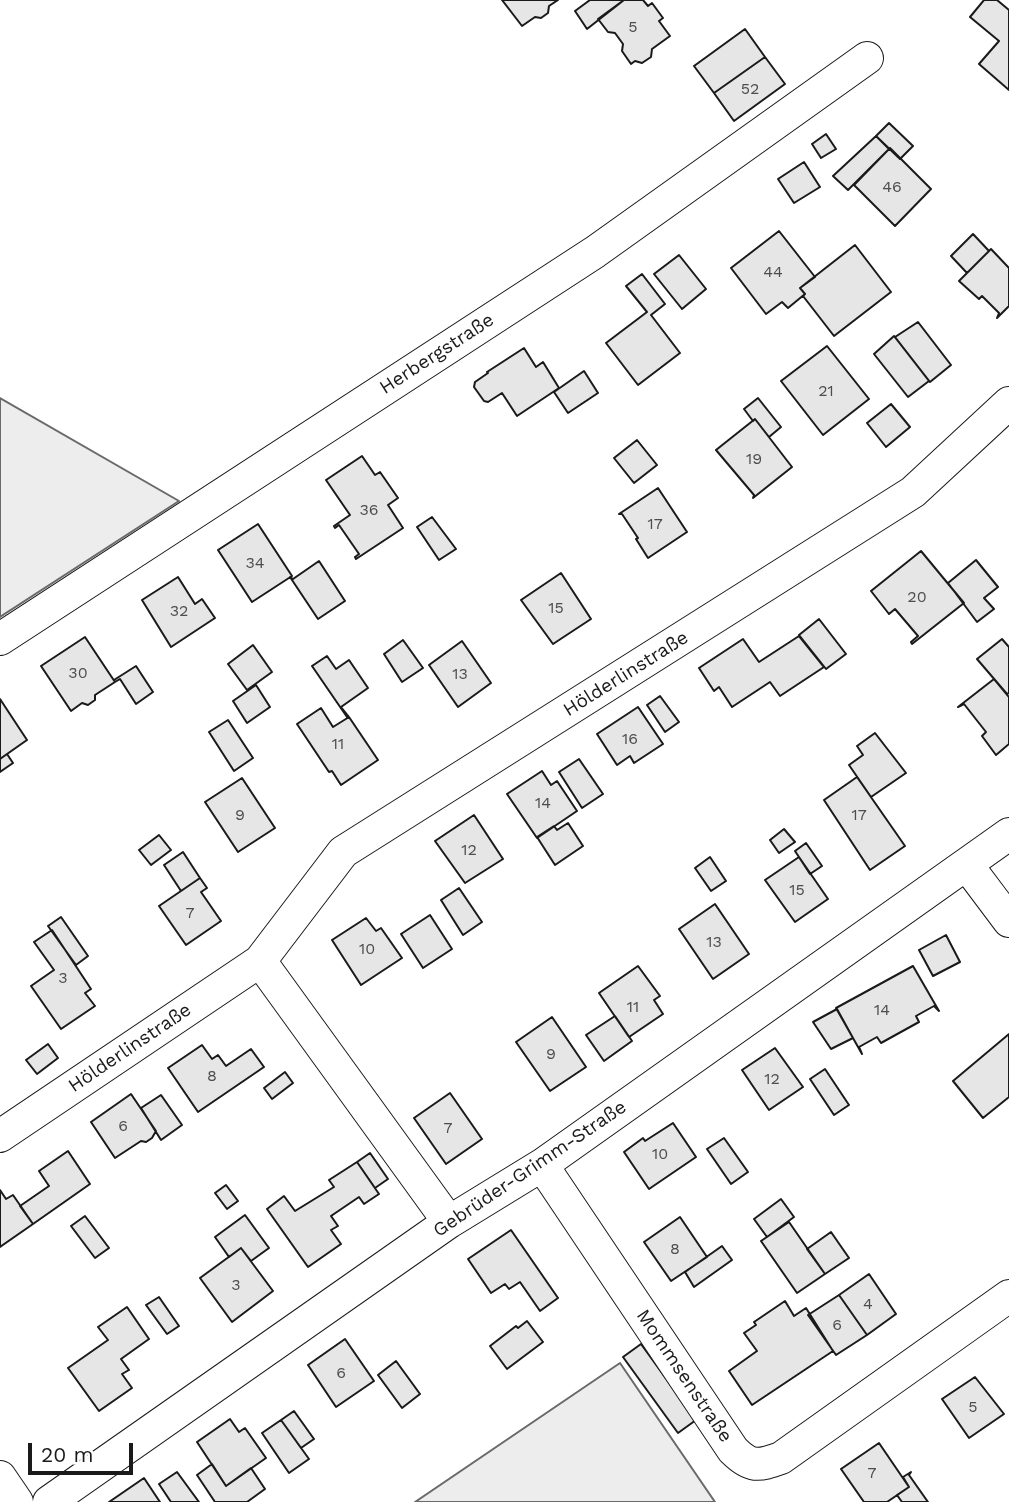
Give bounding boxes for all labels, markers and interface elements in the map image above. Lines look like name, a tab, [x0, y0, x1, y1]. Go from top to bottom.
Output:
house number: 5	[628, 17, 638, 37]
house number: 52	[741, 79, 759, 99]
house number: 46	[882, 177, 902, 197]
house number: 44	[763, 262, 783, 282]
street label: Herbergstraße	[376, 309, 498, 399]
house number: 21	[818, 381, 834, 401]
house number: 19	[746, 449, 762, 469]
house number: 36	[359, 500, 379, 520]
house number: 17	[647, 514, 663, 534]
house number: 34	[245, 553, 265, 573]
house number: 20	[907, 587, 927, 607]
house number: 15	[548, 598, 564, 618]
house number: 32	[170, 601, 188, 621]
street label: Hölderlinstraße	[559, 626, 693, 722]
house number: 30	[68, 663, 88, 683]
house number: 13	[452, 664, 468, 684]
house number: 16	[622, 729, 638, 749]
house number: 11	[332, 734, 344, 754]
house number: 14	[535, 793, 551, 813]
house number: 9	[235, 805, 245, 825]
house number: 17	[851, 805, 867, 825]
house number: 12	[461, 840, 477, 860]
house number: 15	[789, 880, 805, 900]
house number: 7	[186, 903, 194, 923]
house number: 13	[706, 932, 722, 952]
house number: 10	[359, 939, 375, 959]
house number: 3	[58, 968, 68, 988]
house number: 11	[627, 997, 639, 1017]
street label: Hölderlinstraße	[64, 999, 196, 1097]
house number: 14	[874, 1000, 890, 1020]
house number: 9	[546, 1044, 556, 1064]
house number: 8	[207, 1066, 217, 1086]
house number: 12	[764, 1069, 780, 1089]
street label: Gebrüder-Grimm-Straße	[429, 1096, 631, 1242]
house number: 6	[118, 1116, 128, 1136]
house number: 7	[444, 1118, 452, 1138]
house number: 10	[652, 1144, 668, 1164]
house number: 8	[670, 1239, 680, 1259]
house number: 3	[231, 1275, 241, 1295]
house number: 4	[863, 1294, 873, 1314]
street label: Mommsenstraße	[631, 1305, 737, 1447]
house number: 6	[832, 1315, 842, 1335]
house number: 6	[336, 1363, 346, 1383]
house number: 5	[968, 1397, 978, 1417]
scale bar	[32, 1428, 136, 1472]
text: 20 m	[41, 1442, 93, 1467]
house number: 7	[868, 1463, 876, 1483]

